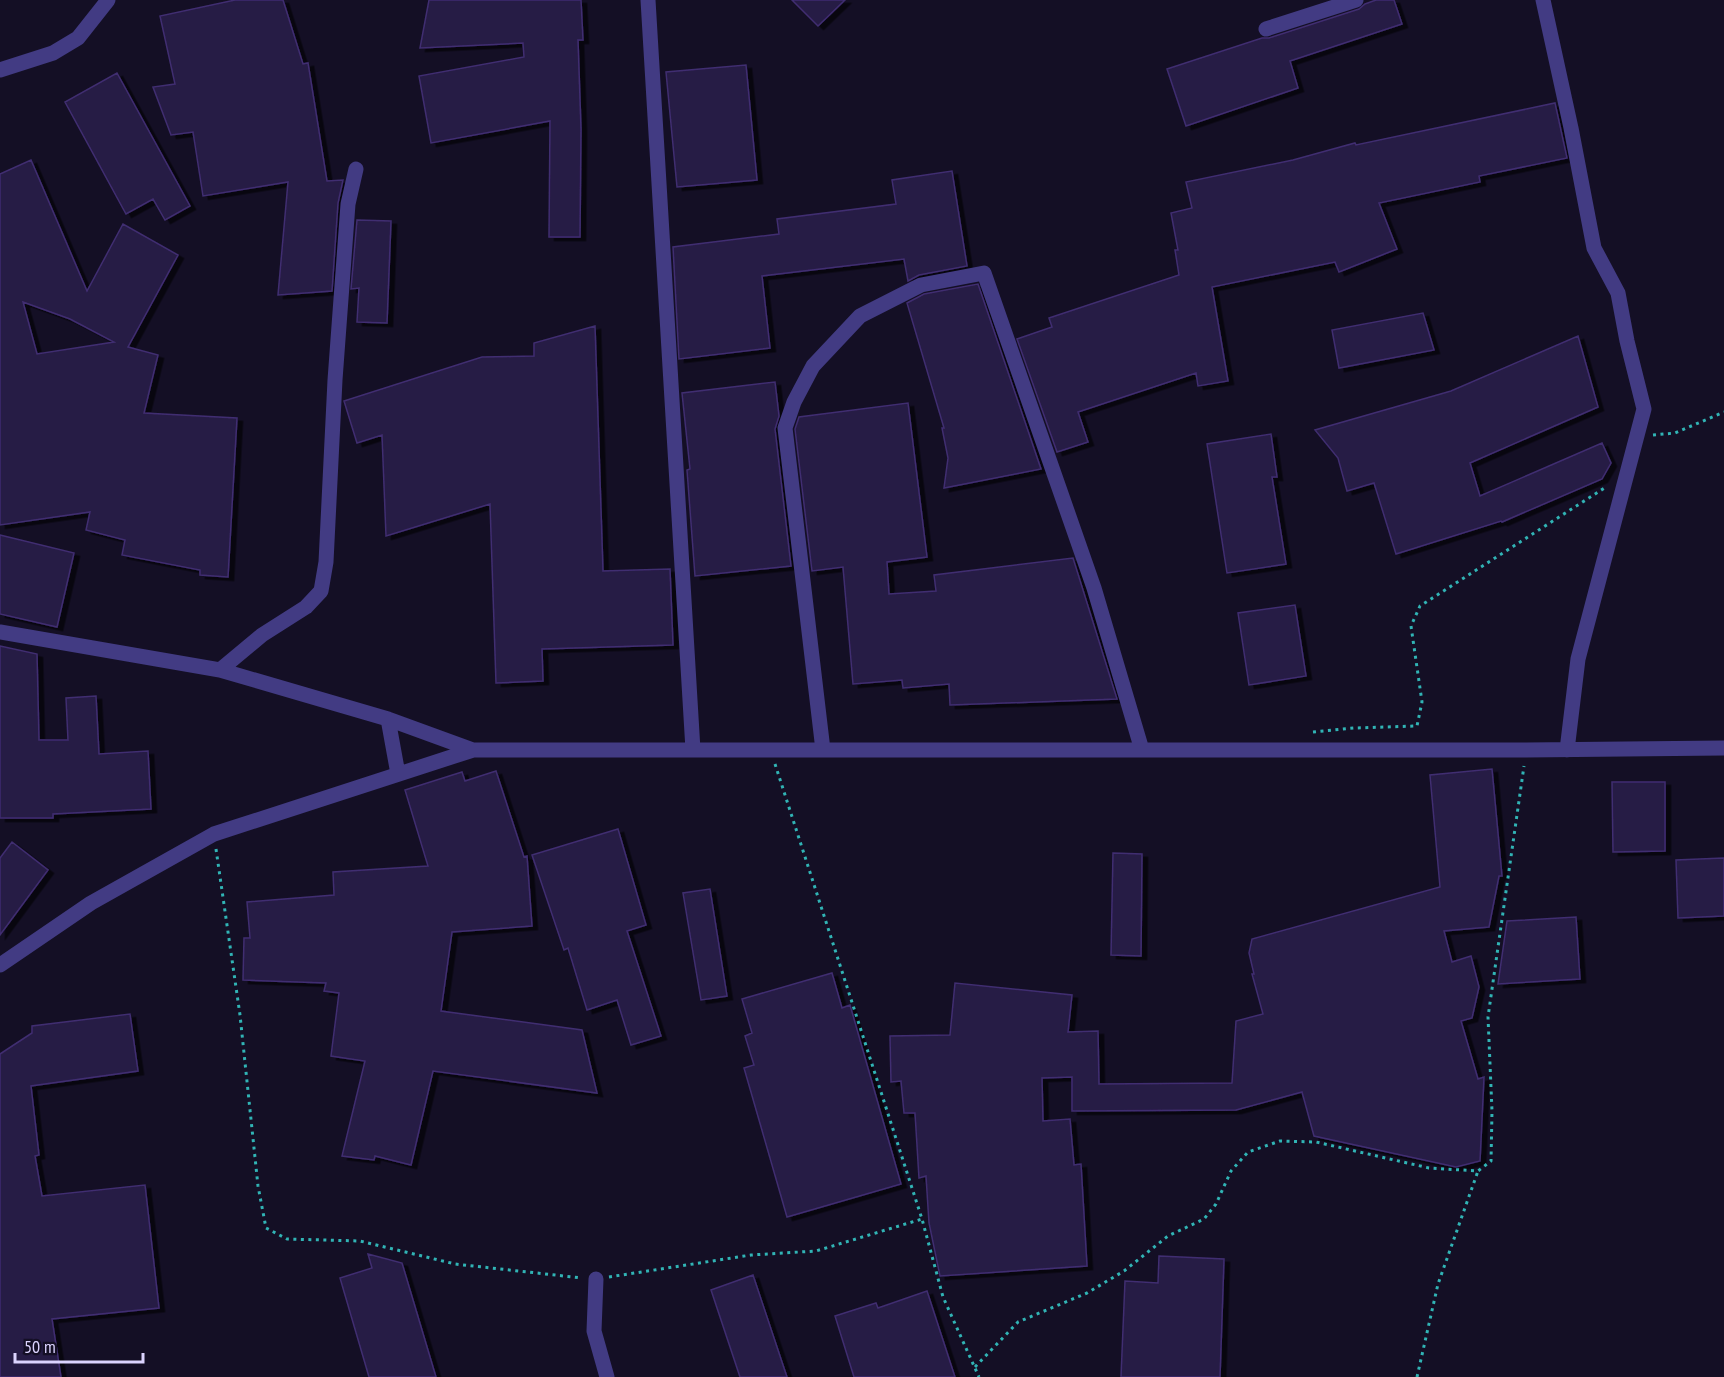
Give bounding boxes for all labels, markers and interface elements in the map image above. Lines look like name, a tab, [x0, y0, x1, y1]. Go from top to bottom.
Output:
scale bar	[15, 1326, 142, 1364]
text: 50 m	[24, 1335, 56, 1358]

